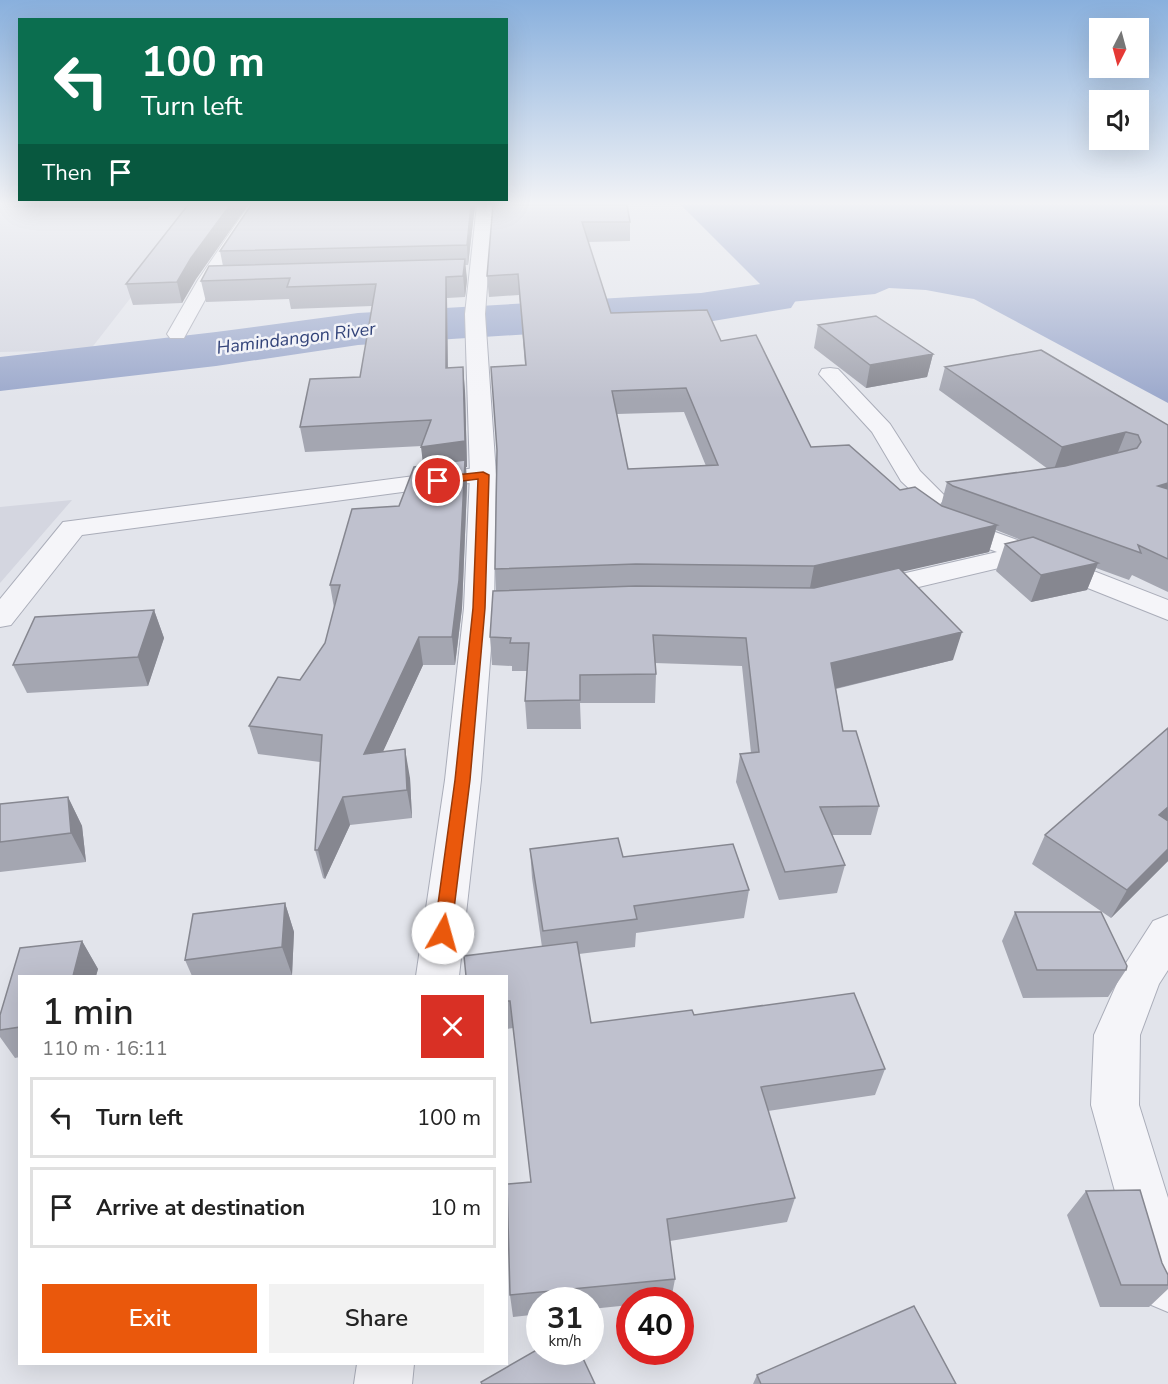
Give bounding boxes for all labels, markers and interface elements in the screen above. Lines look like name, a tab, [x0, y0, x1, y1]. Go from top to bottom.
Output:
north arrow	[1089, 18, 1149, 78]
map controls	[1089, 18, 1149, 150]
text: 100 m	[141, 34, 265, 91]
icon: left	[42, 42, 120, 120]
text: Turn left	[141, 88, 242, 125]
button: sound	[1089, 90, 1149, 150]
icon: arrive	[104, 156, 137, 189]
text: Then	[42, 158, 92, 188]
water label: Hamindangon River	[215, 316, 377, 360]
pin	[412, 455, 463, 506]
icon: arrive	[421, 464, 454, 497]
position arrow	[411, 901, 475, 965]
text: 1 min	[42, 988, 134, 1037]
button: close	[421, 995, 484, 1058]
text: 110 m · 16:11	[42, 1035, 168, 1062]
icon: left	[45, 1101, 78, 1134]
text: Turn left	[96, 1103, 183, 1133]
text: 100 m	[417, 1103, 481, 1133]
icon: arrive	[45, 1191, 78, 1224]
text: Arrive at destination	[96, 1193, 305, 1223]
text: 10 m	[430, 1193, 481, 1223]
button: Exit	[42, 1284, 257, 1353]
button: Share	[269, 1284, 484, 1353]
speed limit sign: 40	[616, 1287, 694, 1365]
text: 31	[547, 1298, 583, 1339]
text: km/h	[548, 1331, 582, 1351]

